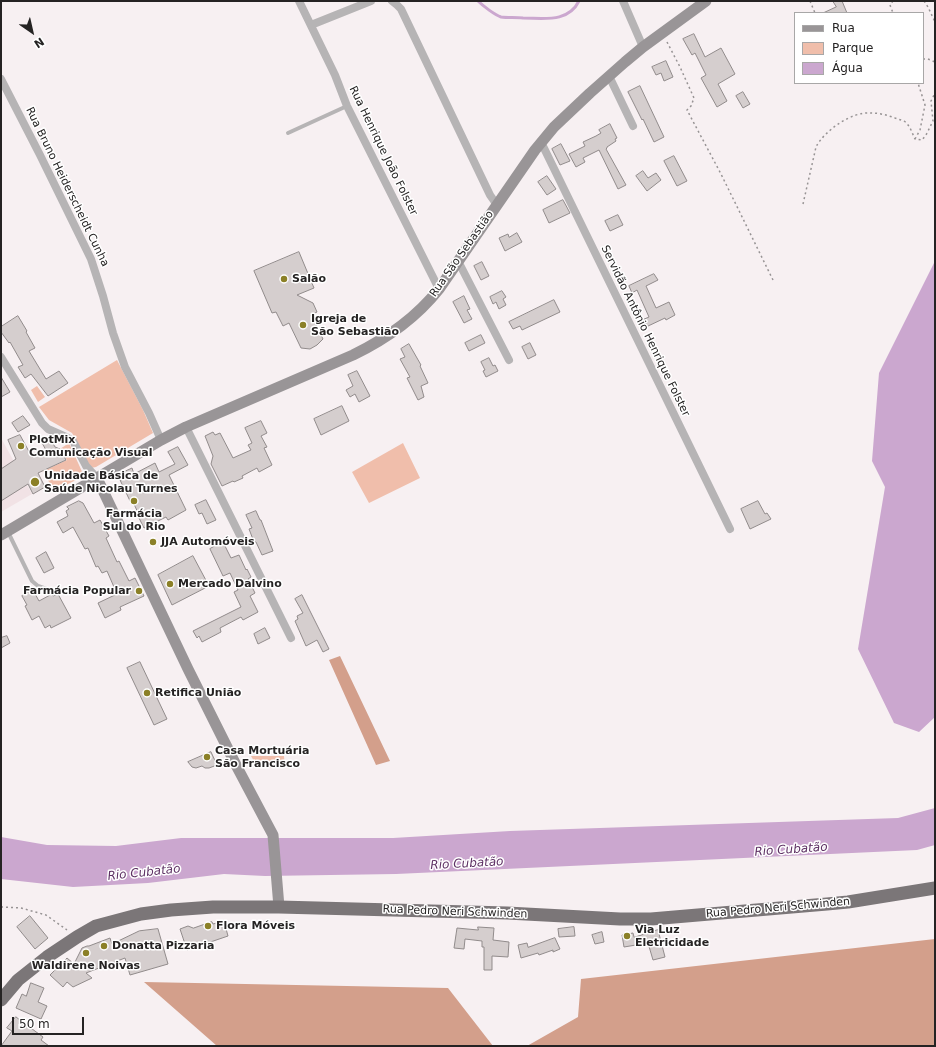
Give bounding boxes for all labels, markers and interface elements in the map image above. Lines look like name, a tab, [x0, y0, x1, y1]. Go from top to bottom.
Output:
north arrow	[12, 12, 52, 52]
legend	[794, 12, 924, 84]
text: Rua	[832, 21, 855, 35]
text: N	[32, 34, 46, 50]
text: Parque	[832, 41, 873, 55]
text: Água	[832, 61, 863, 75]
street label: Rua Henrique João Folster	[346, 84, 420, 218]
street label: Rua Bruno Heiderscheidt Cunha	[23, 105, 111, 269]
street label: Rua São Sebastião	[427, 208, 497, 300]
street label: Servidão Antônio Henrique Folster	[598, 243, 692, 419]
place label: Salão	[292, 272, 326, 286]
marker: Salão	[279, 274, 289, 284]
place label: Igreja de São Sebastião	[311, 312, 399, 338]
marker: Igreja de São Sebastião	[298, 320, 308, 330]
place label: PlotMix Comunicação Visual	[29, 433, 152, 459]
marker: PlotMix Comunicação Visual	[16, 441, 26, 451]
place label: Unidade Básica de Saúde Nicolau Turnes	[44, 469, 178, 495]
marker: Unidade Básica de Saúde Nicolau Turnes	[29, 476, 41, 488]
marker: Farmácia Sul do Rio	[129, 496, 139, 506]
place label: Farmácia Sul do Rio	[103, 507, 165, 533]
place label: JJA Automóveis	[161, 535, 255, 549]
marker: JJA Automóveis	[148, 537, 158, 547]
place label: Mercado Dalvino	[178, 577, 282, 591]
marker: Mercado Dalvino	[165, 579, 175, 589]
place label: Farmácia Popular	[23, 584, 131, 598]
marker: Farmácia Popular	[134, 586, 144, 596]
place label: Retifica União	[155, 686, 241, 700]
marker: Retifica União	[142, 688, 152, 698]
place label: Casa Mortuária São Francisco	[215, 744, 309, 770]
marker: Casa Mortuária São Francisco	[202, 752, 212, 762]
water label: Rio Cubatão	[754, 840, 828, 860]
water label: Rio Cubatão	[430, 855, 504, 873]
water label: Rio Cubatão	[107, 862, 181, 884]
street label: Rua Pedro Neri Schwinden	[705, 895, 851, 921]
street label: Rua Pedro Neri Schwinden	[382, 903, 528, 921]
place label: Flora Móveis	[216, 919, 295, 933]
marker: Flora Móveis	[203, 921, 213, 931]
place label: Via Luz Eletricidade	[635, 923, 709, 949]
marker: Via Luz Eletricidade	[622, 931, 632, 941]
place label: Donatta Pizzaria	[112, 939, 214, 953]
marker: Donatta Pizzaria	[99, 941, 109, 951]
marker: Waldirene Noivas	[81, 948, 91, 958]
place label: Waldirene Noivas	[32, 959, 140, 973]
scale bar	[14, 1009, 86, 1035]
text: 50 m	[19, 1017, 50, 1031]

